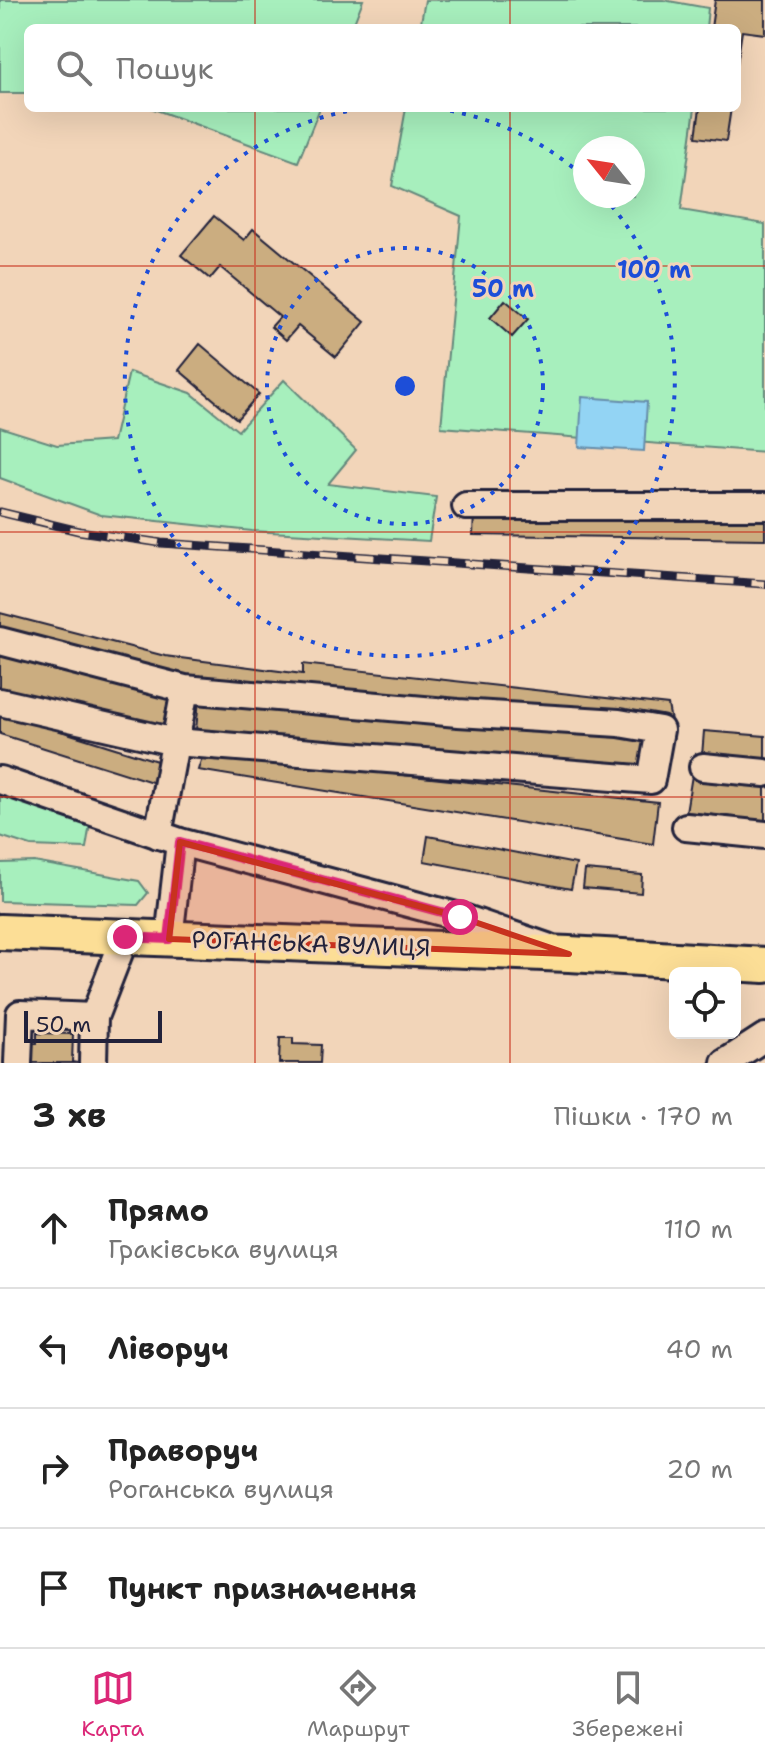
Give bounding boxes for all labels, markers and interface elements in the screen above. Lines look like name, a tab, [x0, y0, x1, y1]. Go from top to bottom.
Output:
search box	[24, 24, 741, 112]
icon: search	[52, 46, 96, 90]
text: Пошук	[116, 48, 213, 89]
north arrow	[573, 136, 645, 208]
text: 100 m	[617, 254, 691, 286]
text: 50 m	[472, 273, 534, 305]
centre of rings	[391, 372, 419, 400]
route start	[442, 899, 478, 935]
route end	[107, 919, 143, 955]
street label: РОГАНСЬКА ВУЛИЦЯ	[191, 924, 431, 964]
map controls	[669, 967, 741, 1039]
button: locate	[669, 967, 741, 1039]
scale bar	[24, 1007, 162, 1043]
text: 50 m	[36, 1010, 91, 1039]
text: 3 хв	[32, 1092, 106, 1138]
text: Пішки · 170 m	[554, 1098, 733, 1133]
text: Прямо	[108, 1190, 209, 1231]
icon: ahead	[32, 1206, 76, 1250]
text: 110 m	[663, 1211, 733, 1246]
text: Граківська вулиця	[108, 1231, 339, 1266]
icon: left	[32, 1326, 76, 1370]
text: Ліворуч	[108, 1328, 229, 1369]
text: 40 m	[666, 1331, 733, 1366]
text: Праворуч	[108, 1430, 258, 1471]
icon: right	[32, 1446, 76, 1490]
text: 20 m	[666, 1451, 733, 1486]
text: Роганська вулиця	[108, 1471, 334, 1506]
icon: arrive	[32, 1566, 76, 1610]
text: Пункт призначення	[108, 1568, 417, 1609]
tab: Карта	[81, 1666, 144, 1743]
tab: Маршрут	[307, 1666, 410, 1743]
tab: Збережені	[572, 1666, 684, 1743]

